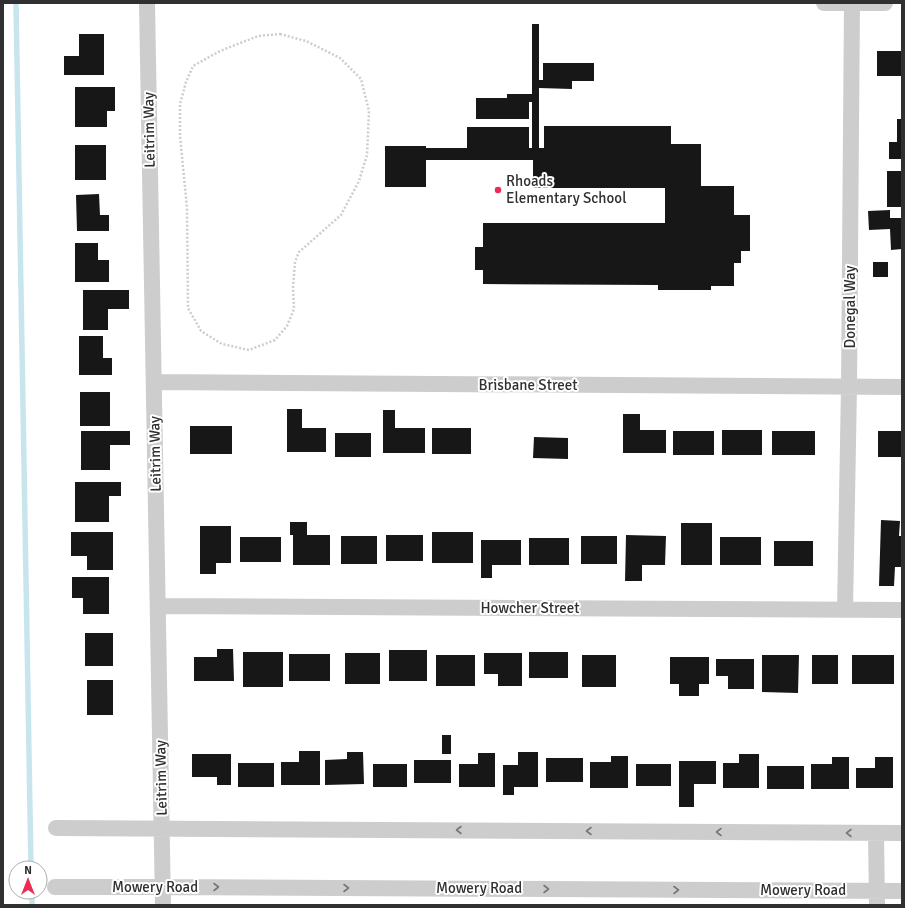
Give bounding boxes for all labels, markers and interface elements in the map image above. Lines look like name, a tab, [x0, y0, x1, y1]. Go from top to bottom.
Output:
street label: Leitrim Way	[139, 92, 159, 168]
place label: Rhoads Elementary School	[506, 172, 627, 207]
marker: Rhoads Elementary School	[493, 185, 503, 195]
street label: Donegal Way	[841, 265, 859, 349]
street label: Brisbane Street	[479, 376, 577, 394]
street label: Leitrim Way	[145, 416, 165, 492]
street label: Howcher Street	[480, 599, 580, 617]
street label: Leitrim Way	[151, 740, 171, 816]
one-way arrow	[456, 826, 462, 834]
one-way arrow	[586, 827, 592, 835]
one-way arrow	[716, 828, 722, 836]
one-way arrow	[846, 829, 852, 837]
north arrow	[8, 860, 48, 900]
text: N	[24, 864, 32, 877]
street label: Mowery Road	[112, 878, 198, 896]
street label: Mowery Road	[436, 879, 522, 897]
street label: Mowery Road	[760, 881, 846, 899]
one-way arrow	[213, 883, 219, 891]
one-way arrow	[343, 884, 349, 892]
one-way arrow	[543, 885, 549, 893]
one-way arrow	[673, 886, 679, 894]

